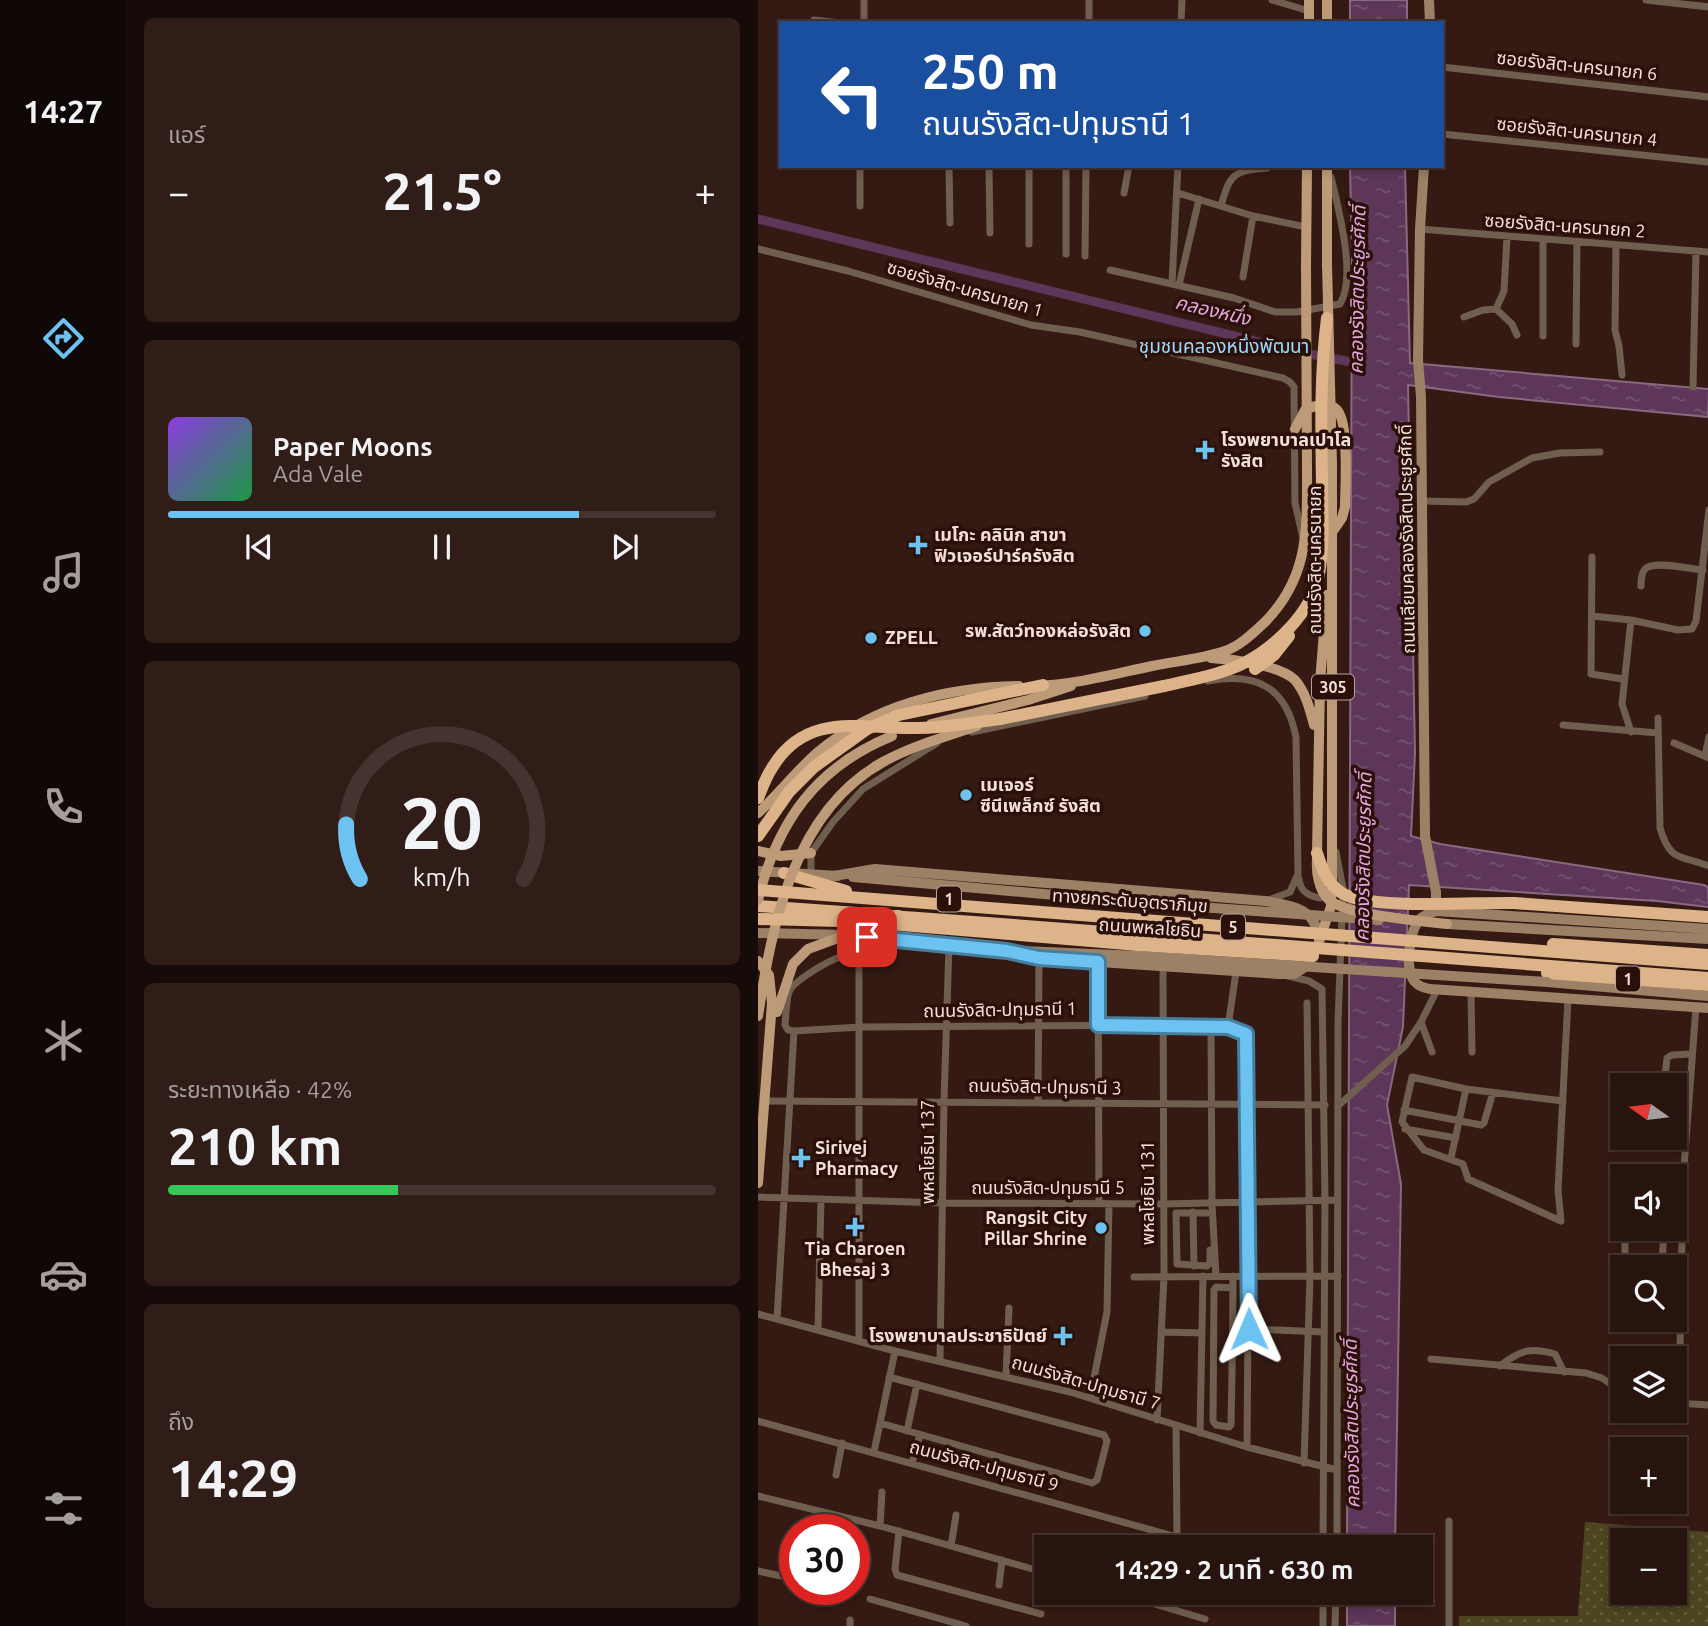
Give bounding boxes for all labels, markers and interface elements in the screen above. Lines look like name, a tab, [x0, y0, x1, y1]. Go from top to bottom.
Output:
text: 250 m	[922, 43, 1059, 98]
street label: ซอยรังสิต-นครนายก 6	[1496, 47, 1658, 83]
icon: left	[807, 49, 898, 140]
text: 14:27	[23, 93, 103, 129]
text: ถนนรังสิต-ปทุมธานี 1	[922, 105, 1195, 141]
street label: ซอยรังสิต-นครนายก 4	[1496, 113, 1658, 149]
text: แอร์	[168, 122, 205, 147]
text: 21.5°	[382, 162, 502, 220]
text: −	[168, 171, 189, 213]
text: +	[695, 171, 716, 213]
water label: คลองรังสิตประยูรศักดิ์	[1345, 200, 1372, 375]
street label: ซอยรังสิต-นครนายก 2	[1484, 209, 1646, 241]
street label: ซอยรังสิต-นครนายก 1	[885, 256, 1046, 320]
water label: คลองหนึ่ง	[1173, 289, 1254, 330]
icon: directions	[39, 314, 88, 363]
district label: ชุมชนคลองหนึ่งพัฒนา	[1139, 333, 1309, 358]
street label: ถนนเลียบคลองรังสิตประยูรศักดิ์	[1394, 424, 1421, 654]
place label: โรงพยาบาลเปาโล รังสิต	[1221, 429, 1351, 470]
text: Paper Moons	[273, 432, 432, 461]
marker: โรงพยาบาลเปาโล รังสิต	[1195, 440, 1215, 460]
text: Ada Vale	[273, 461, 363, 486]
street label: ถนนรังสิต-นครนายก	[1304, 485, 1324, 635]
place label: เมโกะ คลินิก สาขา ฟิวเจอร์ปาร์ครังสิต	[934, 524, 1075, 565]
icon: previous	[240, 528, 278, 566]
icon: pause	[423, 528, 461, 566]
icon: next	[606, 528, 644, 566]
marker: เมโกะ คลินิก สาขา ฟิวเจอร์ปาร์ครังสิต	[908, 535, 928, 555]
icon: music	[39, 548, 88, 597]
place label: รพ.สัตว์ทองหล่อรังสิต	[965, 620, 1131, 640]
marker: รพ.สัตว์ทองหล่อรังสิต	[1137, 623, 1153, 639]
place label: ZPELL	[885, 627, 938, 647]
marker: ZPELL	[863, 630, 879, 646]
road number: 305	[1312, 674, 1354, 700]
water label: คลองรังสิตประยูรศักดิ์	[1351, 767, 1378, 942]
place label: เมเจอร์ ซีนีเพล็กซ์ รังสิต	[980, 774, 1101, 815]
text: 20	[401, 781, 483, 863]
icon: phone	[39, 782, 88, 831]
marker: เมเจอร์ ซีนีเพล็กซ์ รังสิต	[958, 787, 974, 803]
text: km/h	[413, 863, 471, 891]
street label: ทางยกระดับอุตราภิมุข	[1051, 885, 1209, 917]
road number: 1	[937, 886, 961, 911]
pin	[837, 907, 897, 967]
street label: ถนนพหลโยธิน	[1098, 913, 1202, 941]
road number: 5	[1221, 914, 1245, 939]
icon: arrive	[848, 918, 886, 956]
road number: 1	[1616, 967, 1640, 992]
street label: ถนนรังสิต-ปทุมธานี 1	[923, 998, 1077, 1022]
icon: climate	[39, 1016, 88, 1065]
north arrow	[1610, 1073, 1687, 1150]
map controls	[1610, 1073, 1687, 1605]
street label: ถนนรังสิต-ปทุมธานี 3	[968, 1075, 1122, 1099]
text: ระยะทางเหลือ · 42%	[168, 1077, 352, 1102]
street label: พหลโยธิน 137	[917, 1100, 937, 1204]
text: 210 km	[168, 1117, 342, 1175]
place label: Sirivej Pharmacy	[815, 1137, 898, 1178]
street label: พหลโยธิน 131	[1137, 1141, 1157, 1245]
marker: Sirivej Pharmacy	[793, 1150, 809, 1166]
button: sound	[1610, 1164, 1687, 1241]
street label: ถนนรังสิต-ปทุมธานี 5	[971, 1177, 1125, 1199]
place label: Rangsit City Pillar Shrine	[984, 1207, 1087, 1248]
marker: Tia Charoen Bhesaj 3	[847, 1219, 863, 1235]
marker: Rangsit City Pillar Shrine	[1093, 1220, 1109, 1236]
place label: Tia Charoen Bhesaj 3	[804, 1238, 906, 1279]
icon: car	[39, 1250, 88, 1299]
button: search	[1610, 1255, 1687, 1332]
position arrow	[1212, 1292, 1286, 1366]
place label: โรงพยาบาลประชาธิปัตย์	[869, 1325, 1047, 1345]
marker: โรงพยาบาลประชาธิปัตย์	[1053, 1326, 1073, 1346]
water label: คลองรังสิตประยูรศักดิ์	[1338, 1334, 1365, 1509]
button: layers	[1610, 1346, 1687, 1423]
street label: ถนนรังสิต-ปทุมธานี 7	[1009, 1351, 1163, 1415]
text: ถึง	[168, 1409, 194, 1434]
street label: ถนนรังสิต-ปทุมธานี 9	[907, 1435, 1061, 1497]
button: +	[1610, 1437, 1687, 1514]
text: 14:29	[168, 1449, 298, 1507]
icon: filters	[39, 1484, 88, 1533]
speed limit sign: 30	[779, 1514, 870, 1605]
button: −	[1610, 1528, 1687, 1605]
text: 14:29 · 2 นาที · 630 m	[1114, 1555, 1353, 1584]

